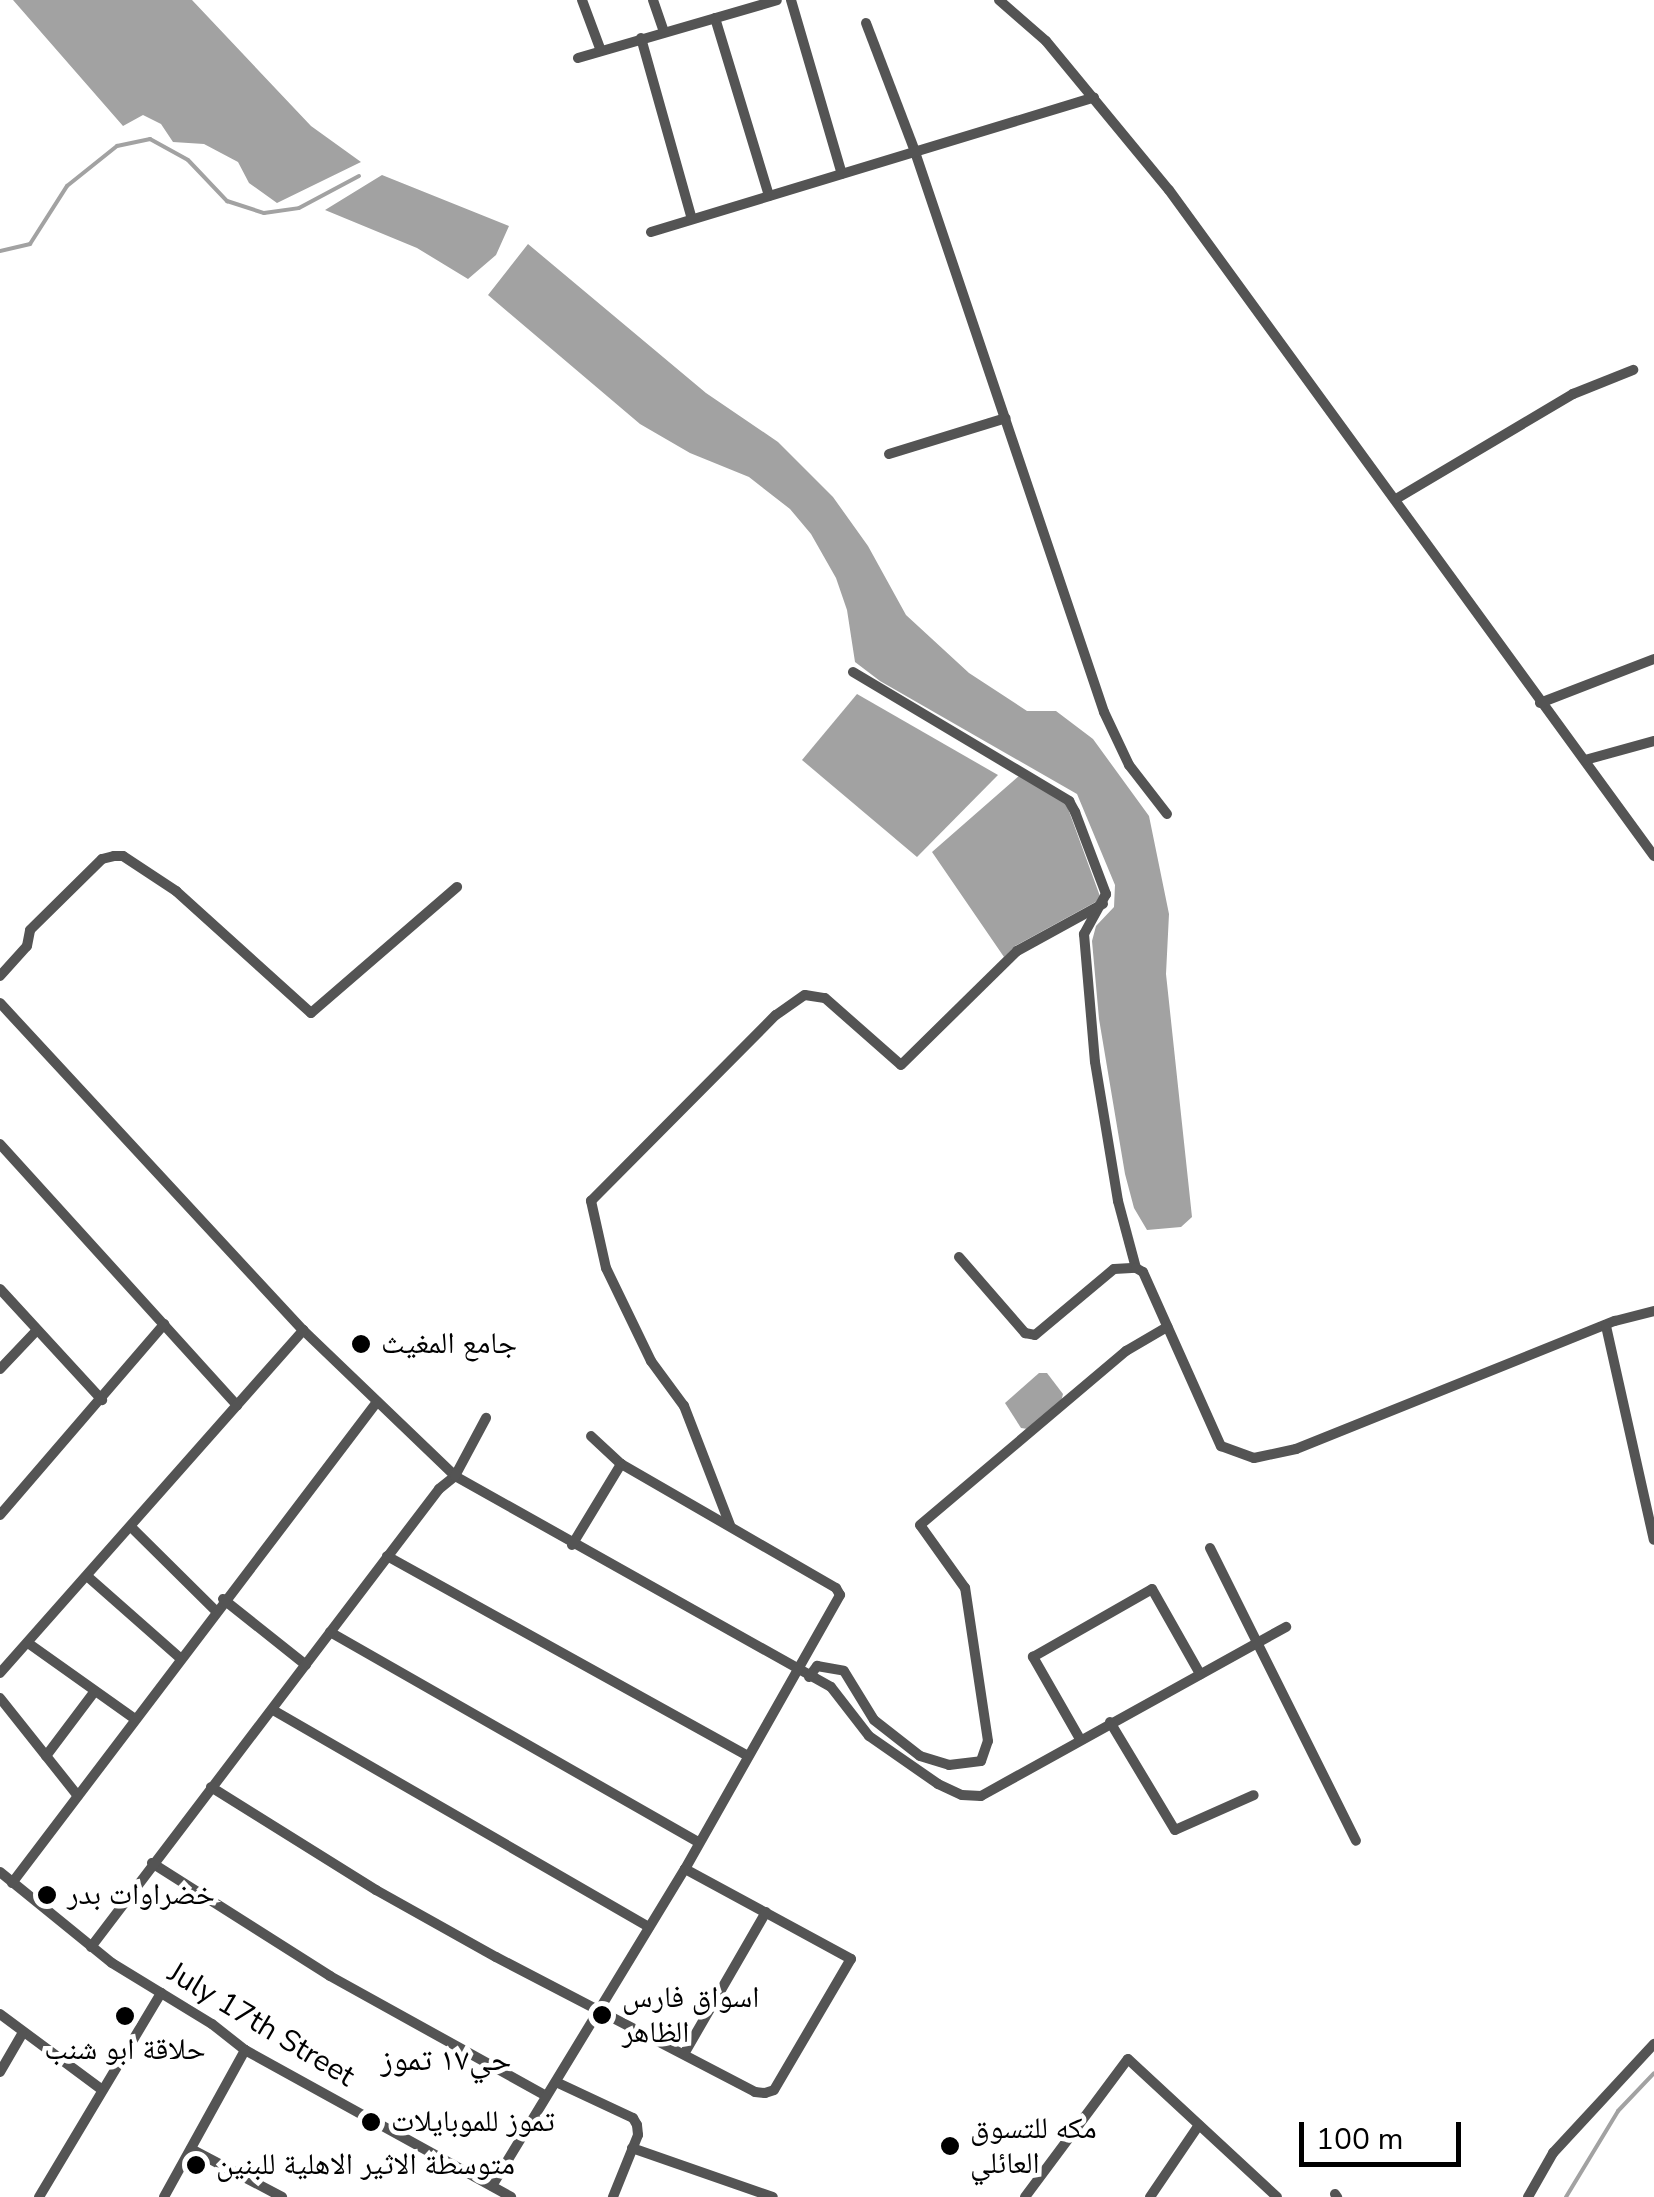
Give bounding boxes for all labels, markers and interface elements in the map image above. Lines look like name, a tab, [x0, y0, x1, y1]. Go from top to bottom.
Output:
place label: جامع المغيث	[381, 1326, 517, 1362]
marker: جامع المغيث	[350, 1333, 372, 1355]
place label: خضراوات بدر	[67, 1877, 215, 1913]
marker: خضراوات بدر	[36, 1884, 58, 1906]
street label: July 17th Street	[161, 1955, 361, 2095]
place label: اسواق فارس الظاهر	[622, 1980, 759, 2050]
marker: اسواق فارس الظاهر	[591, 2004, 613, 2026]
marker: حلاقة ابو شنب	[114, 2005, 136, 2027]
place label: حلاقة ابو شنب	[44, 2032, 206, 2068]
district label: حي۱۷ تموز	[381, 2041, 511, 2079]
scale bar	[1304, 2102, 1466, 2164]
place label: تموز للموبايلات	[391, 2104, 555, 2140]
marker: تموز للموبايلات	[360, 2111, 382, 2133]
place label: مكه للتسوق العائلي	[970, 2111, 1097, 2182]
text: 100 m	[1316, 2119, 1403, 2160]
marker: مكه للتسوق العائلي	[939, 2135, 961, 2157]
place label: متوسطة الاثير الاهلية للبنين	[216, 2147, 515, 2183]
marker: متوسطة الاثير الاهلية للبنين	[185, 2154, 207, 2176]

